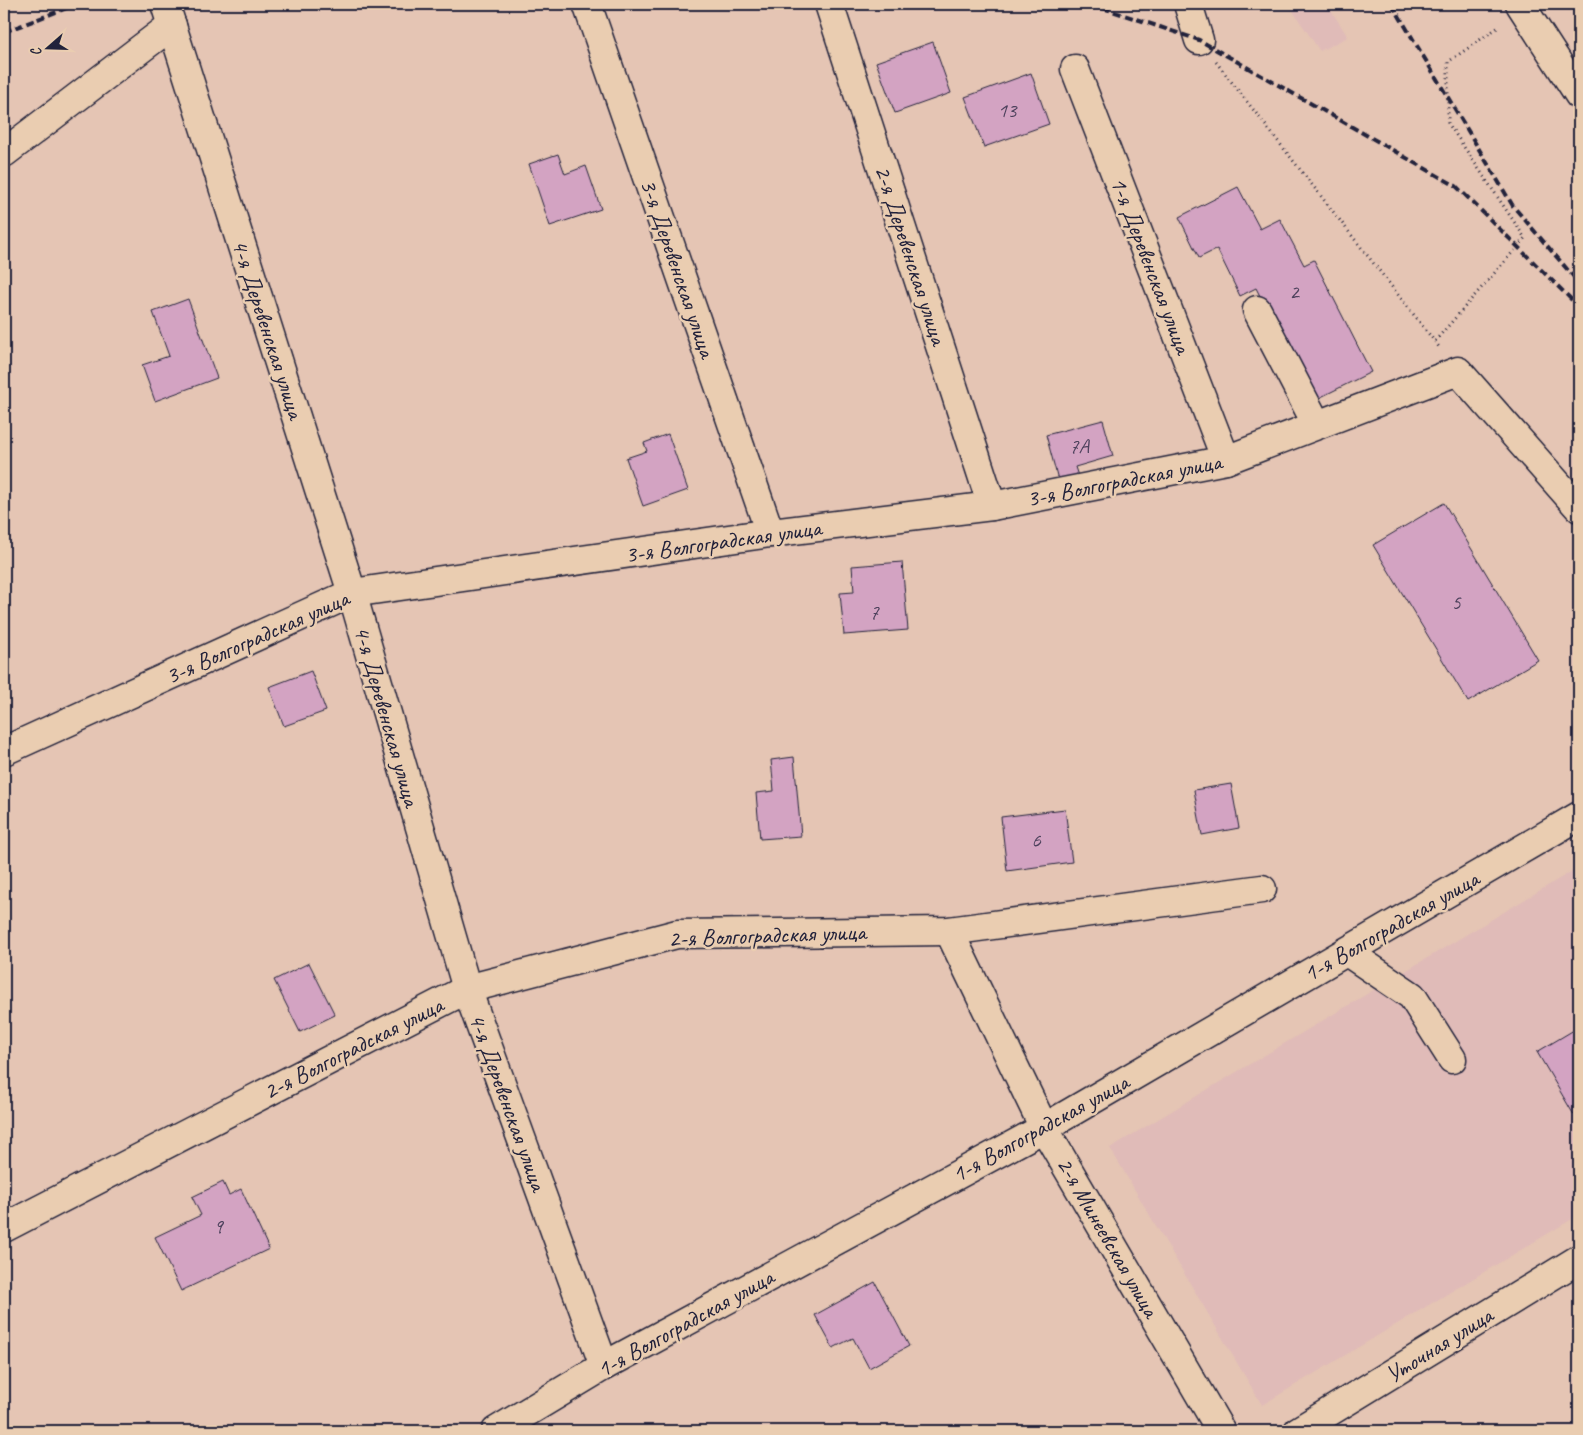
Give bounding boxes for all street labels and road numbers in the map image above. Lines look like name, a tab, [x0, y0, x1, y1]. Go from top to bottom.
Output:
street label: 2-я Деревенская улица	[868, 161, 955, 351]
street label: 1-я Деревенская улица	[1104, 172, 1199, 360]
street label: 3-я Деревенская улица	[633, 175, 723, 363]
street label: 4-я Деревенская улица	[225, 235, 312, 425]
street label: 3-я Волгоградская улица	[1024, 446, 1226, 514]
street label: 3-я Волгоградская улица	[623, 512, 825, 570]
street label: 3-я Волгоградская улица	[161, 582, 355, 691]
street label: 4-я Деревенская улица	[347, 622, 428, 812]
street label: 1-я Волгоградская улица	[1298, 862, 1486, 988]
street label: 2-я Волгоградская улица	[668, 916, 868, 953]
street label: 2-я Волгоградская улица	[258, 989, 450, 1106]
street label: 4-я Деревенская улица	[462, 1009, 555, 1197]
street label: 1-я Волгоградская улица	[946, 1066, 1136, 1189]
street label: 2-я Минеевская улица	[1050, 1152, 1167, 1324]
street label: 1-я Волгоградская улица	[591, 1261, 781, 1384]
street label: Уточная улица	[1380, 1299, 1500, 1390]

